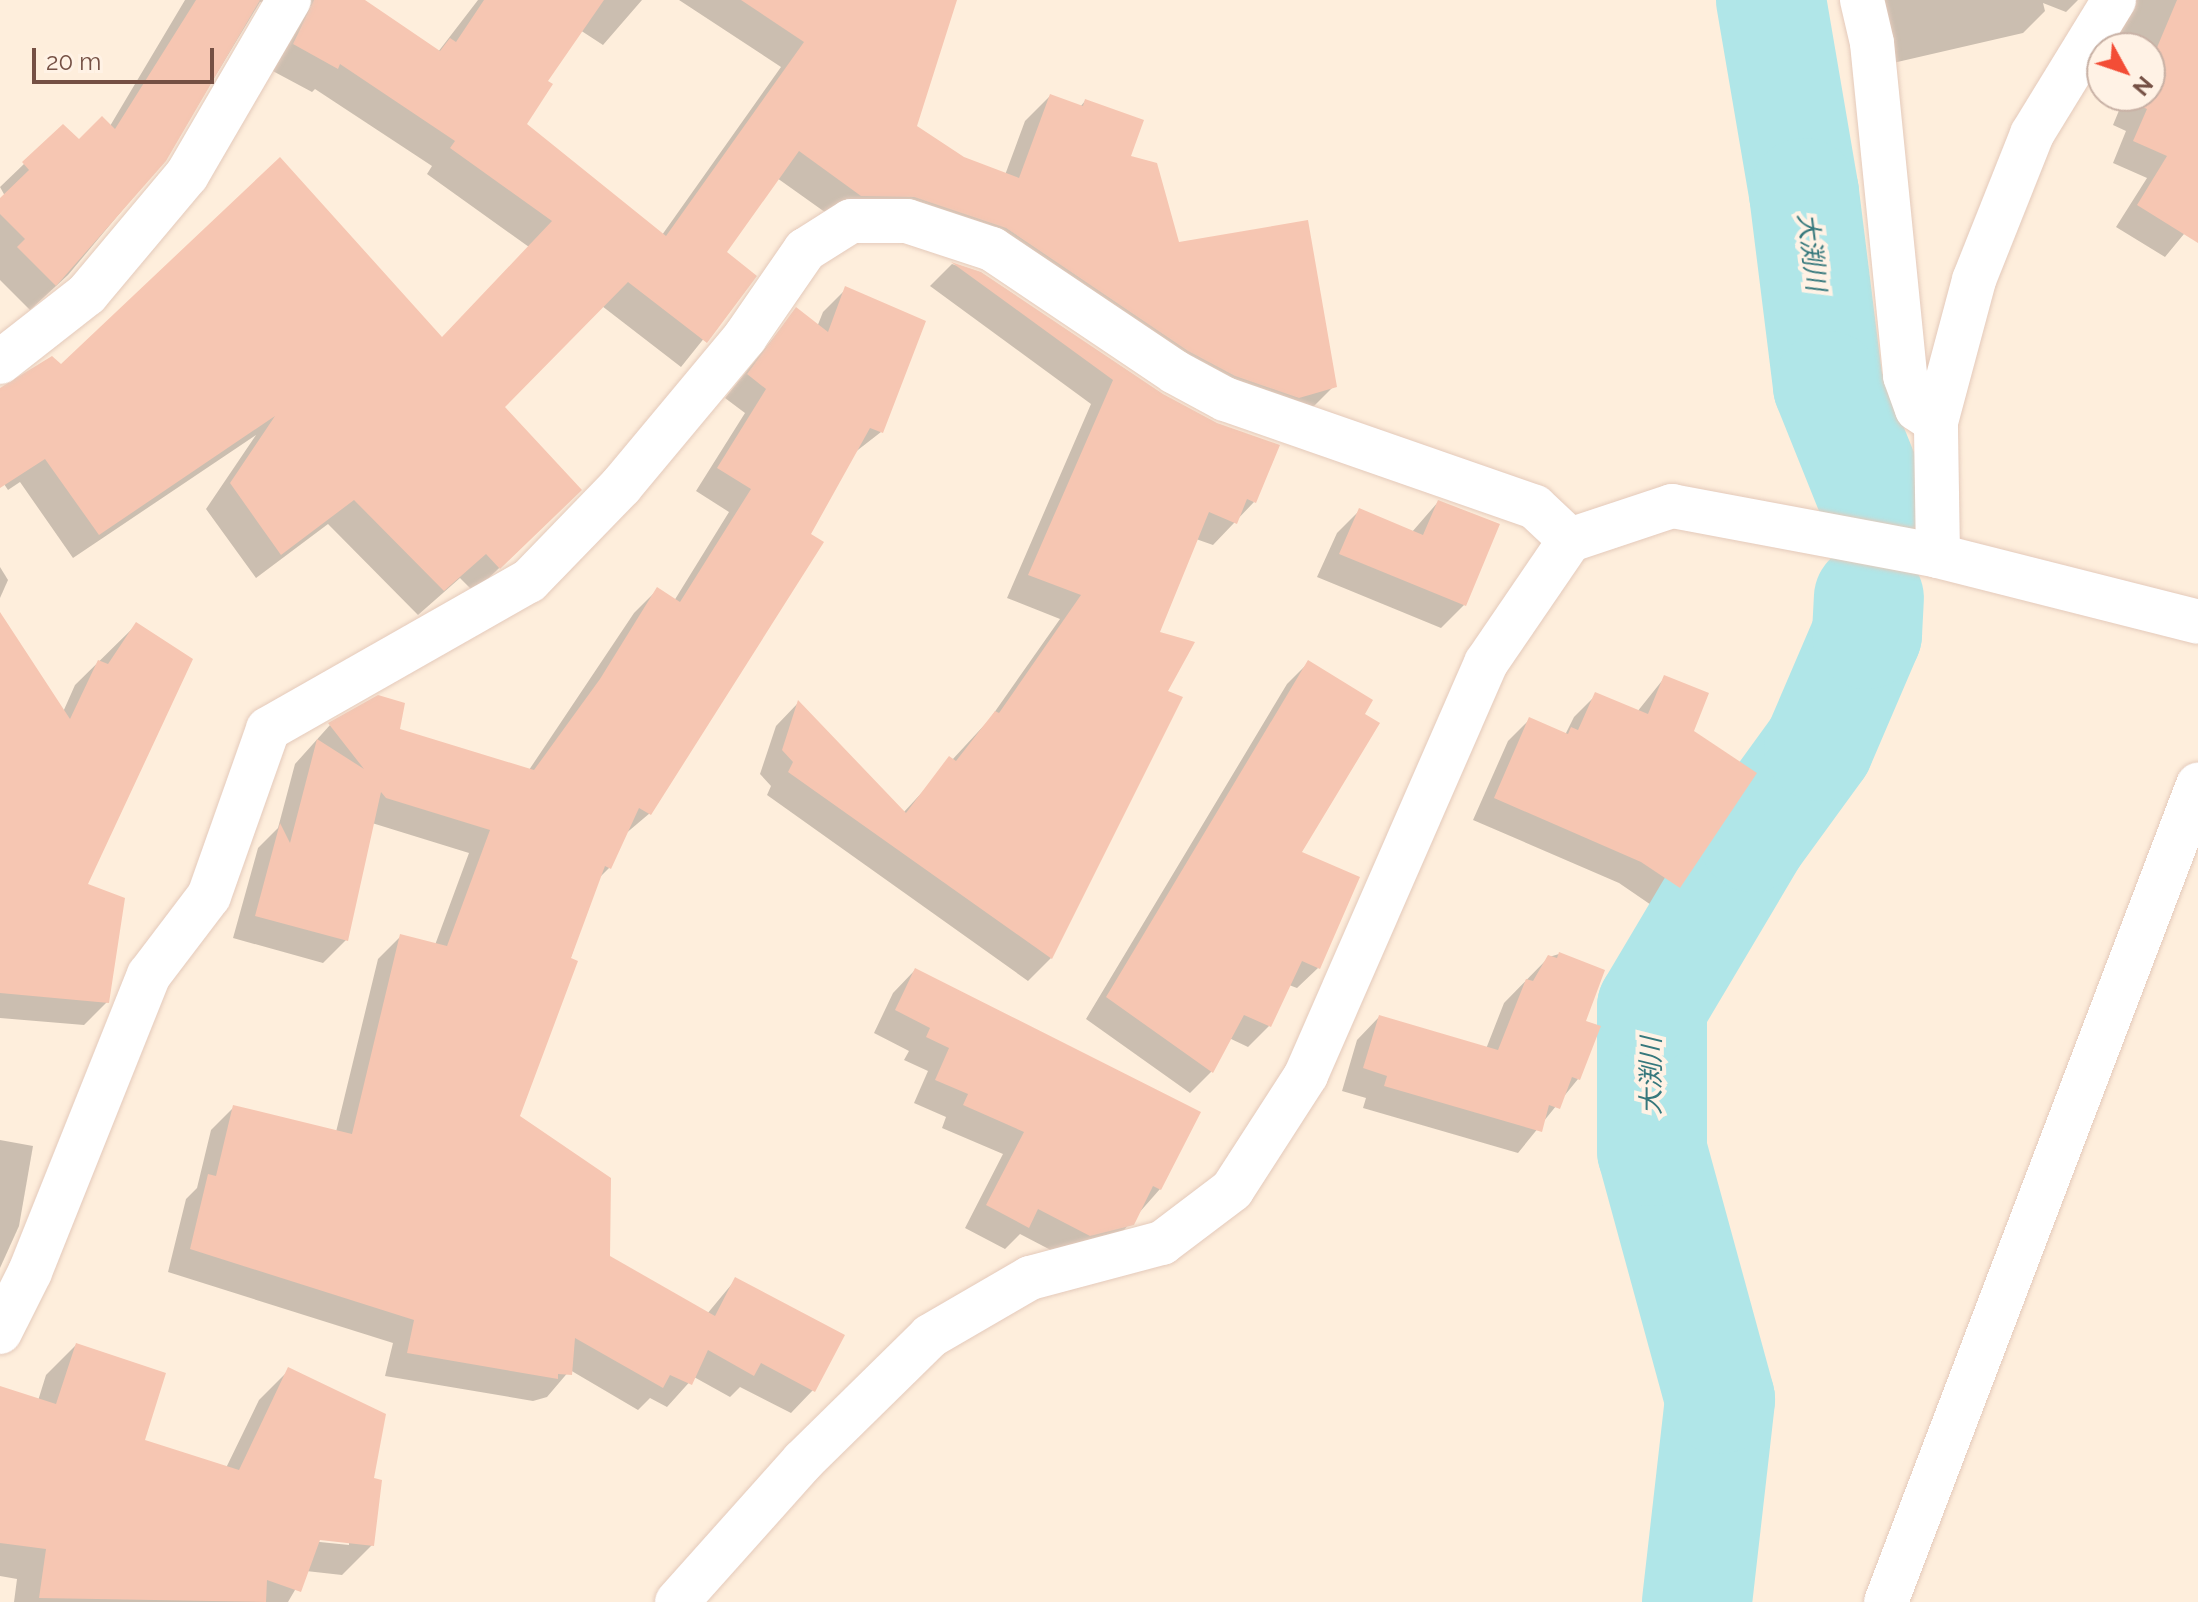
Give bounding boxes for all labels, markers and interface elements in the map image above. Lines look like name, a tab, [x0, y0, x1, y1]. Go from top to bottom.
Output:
scale bar	[36, 32, 218, 82]
north arrow	[2086, 32, 2166, 112]
text: 20 m	[46, 47, 101, 76]
text: N	[2128, 71, 2158, 101]
water label: 大渕川	[1791, 211, 1831, 293]
water label: 大渕川	[1636, 1037, 1668, 1115]

